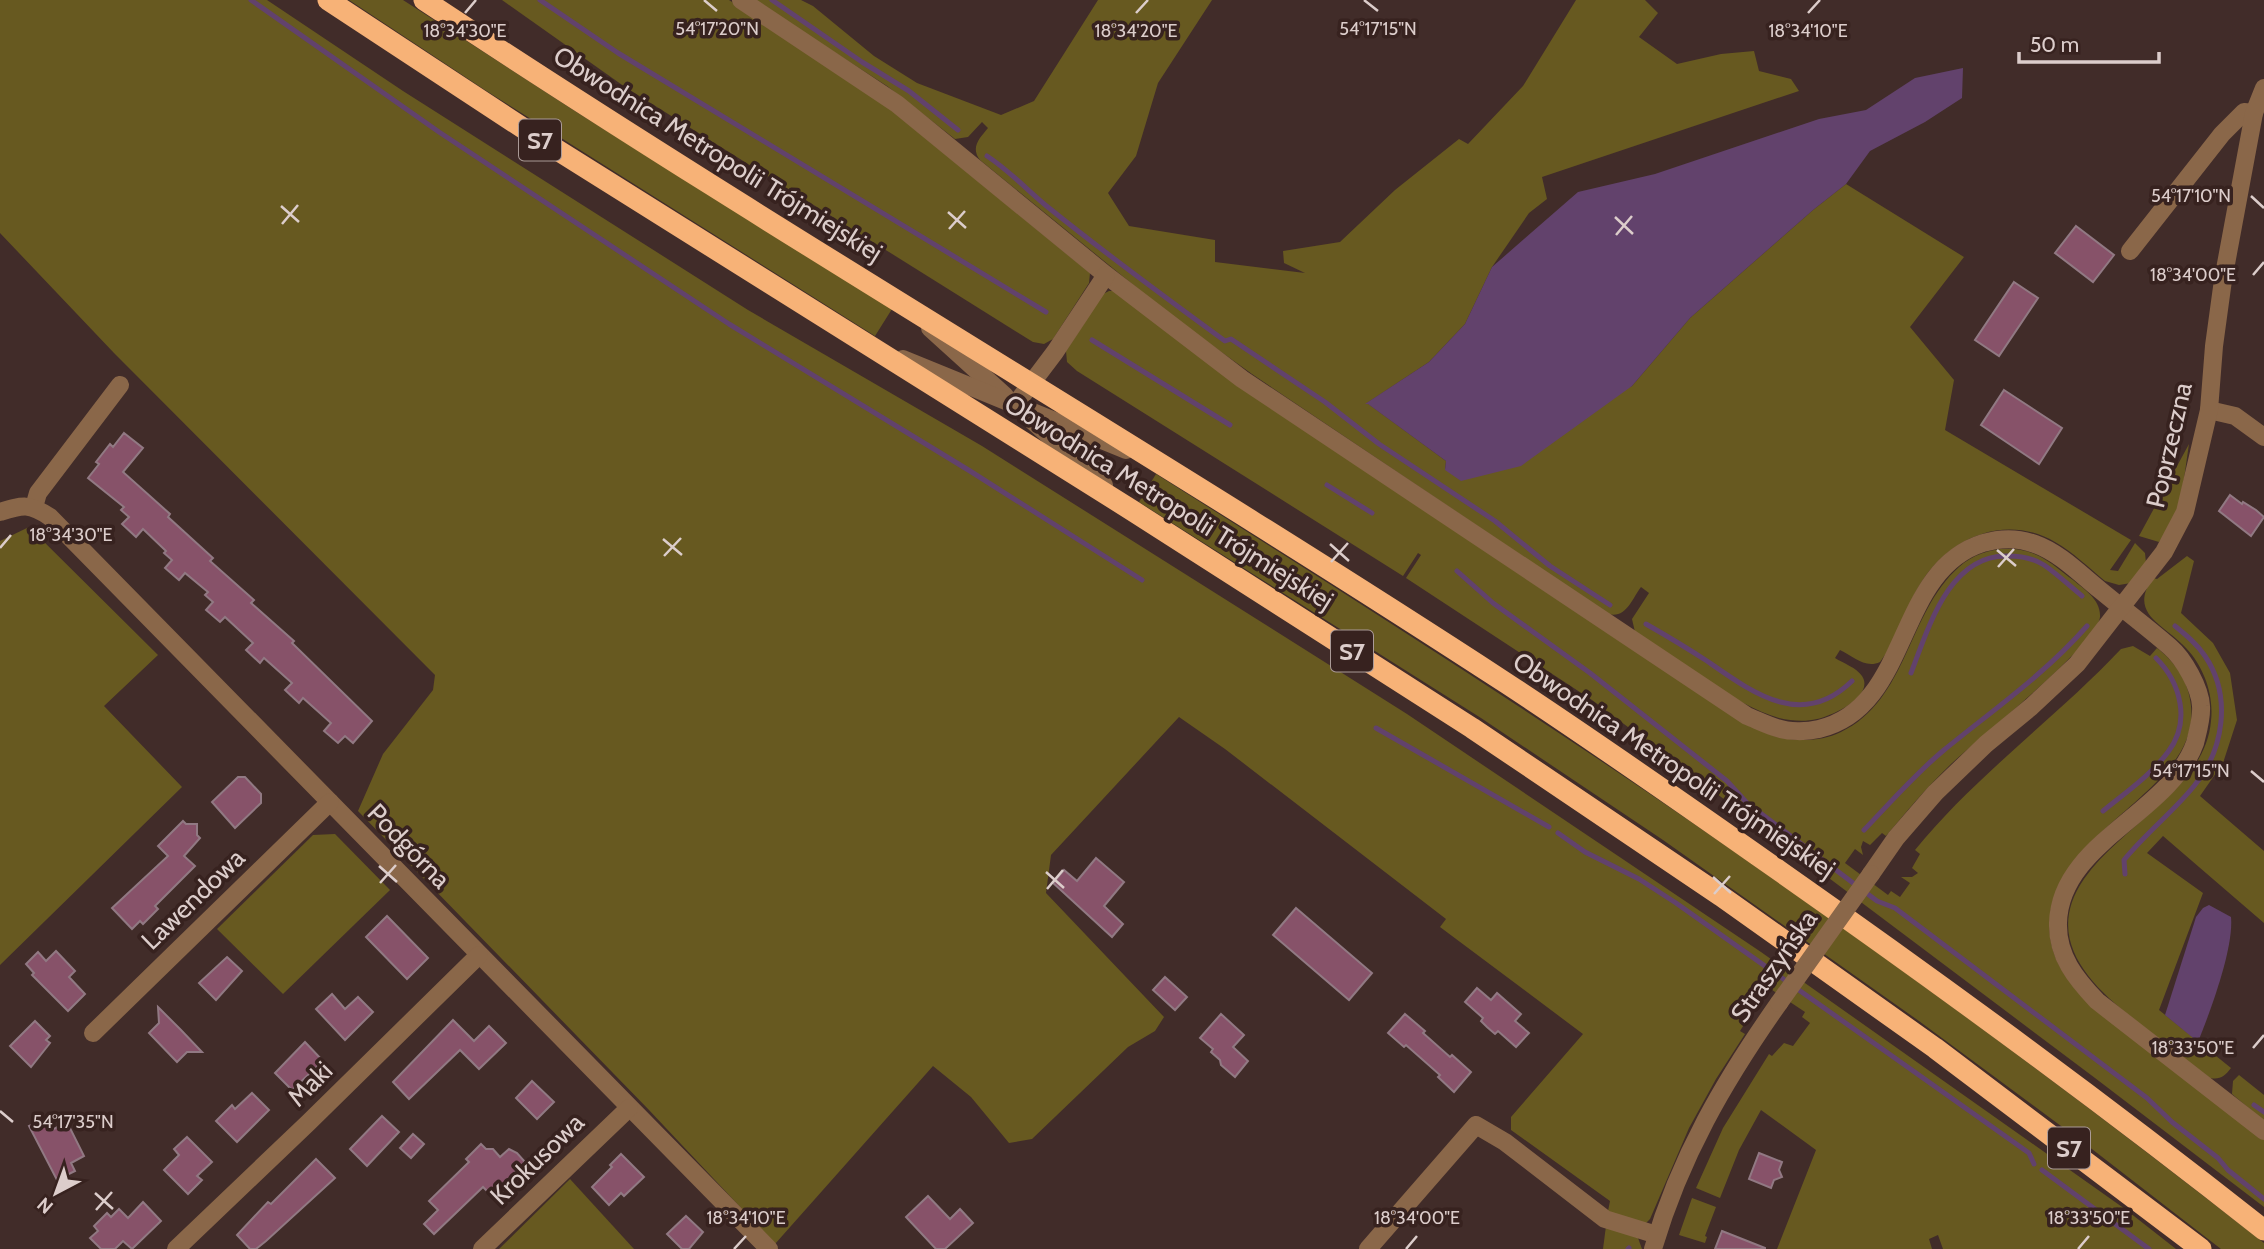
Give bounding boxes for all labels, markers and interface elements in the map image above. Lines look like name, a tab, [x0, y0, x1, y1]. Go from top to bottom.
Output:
text: 54°17'20"N	[675, 18, 759, 40]
text: 54°17'15"N	[1339, 18, 1417, 40]
text: 18°34'30"E	[423, 20, 507, 42]
text: 18°34'20"E	[1095, 20, 1177, 42]
text: 18°34'10"E	[1768, 20, 1848, 42]
scale bar	[2019, 21, 2159, 65]
text: 50 m	[2030, 32, 2079, 57]
street label: Obwodnica Metropolii Trójmiejskiej	[548, 39, 888, 269]
road number: S7	[519, 120, 561, 160]
text: 54°17'10"N	[2151, 185, 2231, 207]
text: 18°34'00"E	[2150, 264, 2236, 286]
street label: Poprzeczna	[2139, 379, 2199, 511]
street label: Obwodnica Metropolii Trójmiejskiej	[999, 387, 1339, 617]
text: 18°34'30"E	[29, 524, 113, 546]
road number: S7	[1331, 630, 1373, 672]
street label: Obwodnica Metropolii Trójmiejskiej	[1507, 645, 1841, 885]
text: 54°17'15"N	[2152, 760, 2230, 782]
street label: Podgórna	[361, 797, 458, 896]
street label: Lawendowa	[135, 841, 252, 956]
street label: Straszyńska	[1724, 903, 1825, 1028]
text: 18°33'50"E	[2152, 1037, 2234, 1059]
street label: Maki	[281, 1055, 339, 1113]
street label: Krokusowa	[483, 1106, 591, 1212]
text: 54°17'35"N	[32, 1111, 114, 1133]
road number: S7	[2048, 1128, 2090, 1168]
north arrow	[21, 1158, 91, 1228]
text: N	[33, 1192, 58, 1219]
text: 18°34'10"E	[706, 1207, 786, 1229]
text: 18°34'00"E	[1374, 1207, 1460, 1229]
text: 18°33'50"E	[2048, 1207, 2130, 1229]

